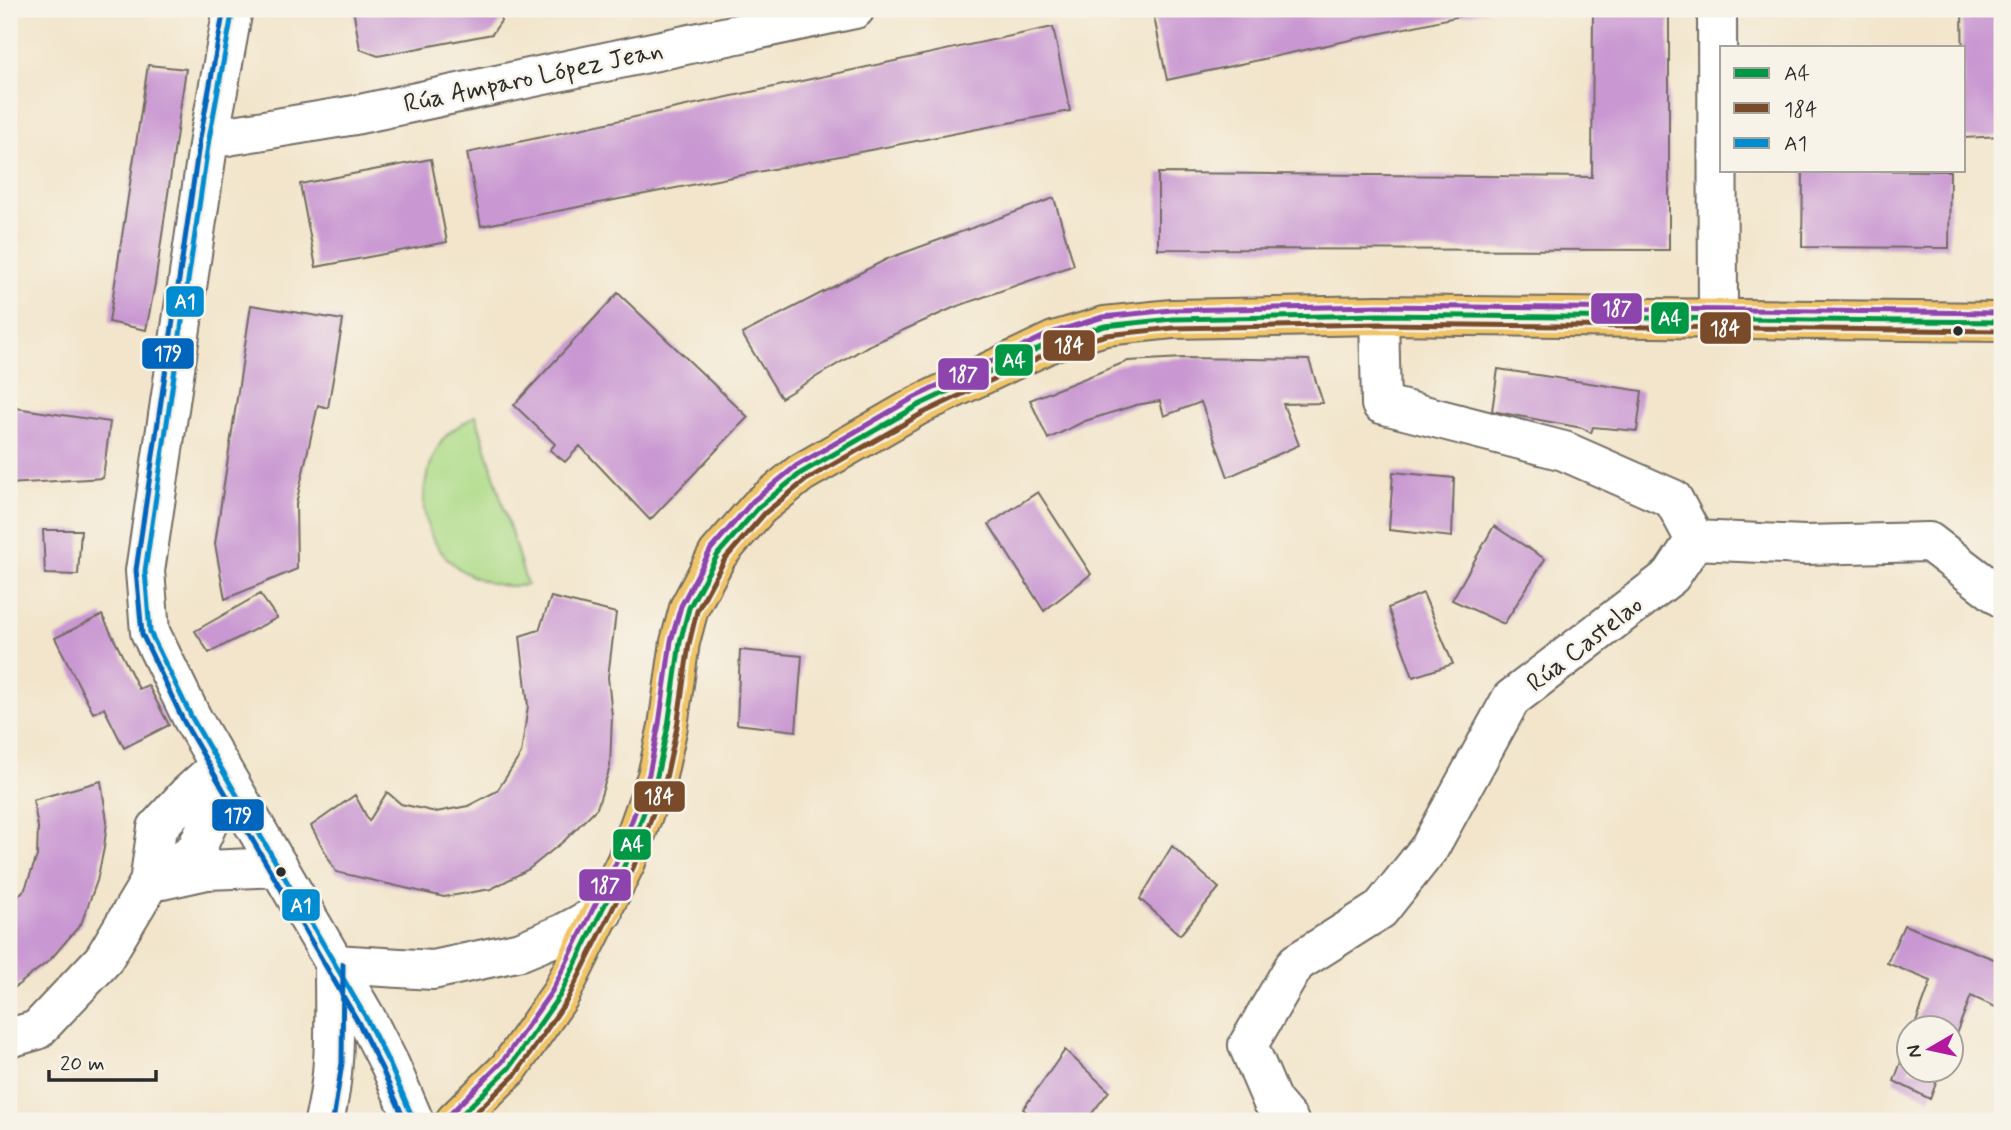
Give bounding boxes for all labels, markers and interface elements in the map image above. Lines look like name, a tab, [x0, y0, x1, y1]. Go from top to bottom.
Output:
street label: Rúa Amparo López Jean	[401, 34, 666, 122]
legend	[1720, 46, 1966, 172]
text: A4	[1784, 60, 1810, 88]
text: 184	[1784, 96, 1817, 124]
text: A1	[1784, 130, 1807, 158]
line badge: A1	[165, 285, 205, 318]
text: A1	[175, 290, 195, 315]
line badge: 187	[1590, 292, 1643, 325]
text: 187	[1602, 297, 1632, 322]
line badge: A4	[1650, 301, 1690, 335]
text: A4	[1658, 307, 1682, 332]
line badge: 184	[1699, 311, 1752, 345]
text: 184	[1710, 317, 1741, 342]
unlabelled marker	[1951, 324, 1965, 338]
line badge: 184	[1042, 329, 1096, 362]
text: 184	[1054, 334, 1085, 359]
line badge: 179	[141, 337, 195, 370]
text: 179	[154, 342, 182, 367]
line badge: A4	[994, 343, 1034, 377]
text: A4	[1002, 349, 1026, 374]
line badge: 187	[937, 357, 990, 391]
text: 187	[948, 363, 978, 388]
street label: Rúa Castelao	[1520, 589, 1650, 701]
line badge: 184	[633, 780, 686, 813]
text: 184	[644, 785, 675, 810]
line badge: 179	[211, 798, 265, 832]
text: 179	[224, 804, 252, 829]
line badge: A4	[612, 828, 652, 861]
text: A4	[620, 833, 644, 858]
unlabelled marker	[274, 865, 288, 879]
line badge: 187	[578, 868, 632, 902]
text: 187	[590, 874, 620, 899]
line badge: A1	[281, 888, 321, 922]
text: A1	[291, 894, 311, 919]
north arrow	[1896, 1014, 1966, 1084]
scale bar	[49, 1039, 156, 1083]
text: N	[1901, 1043, 1928, 1060]
text: 20 m	[60, 1050, 105, 1078]

